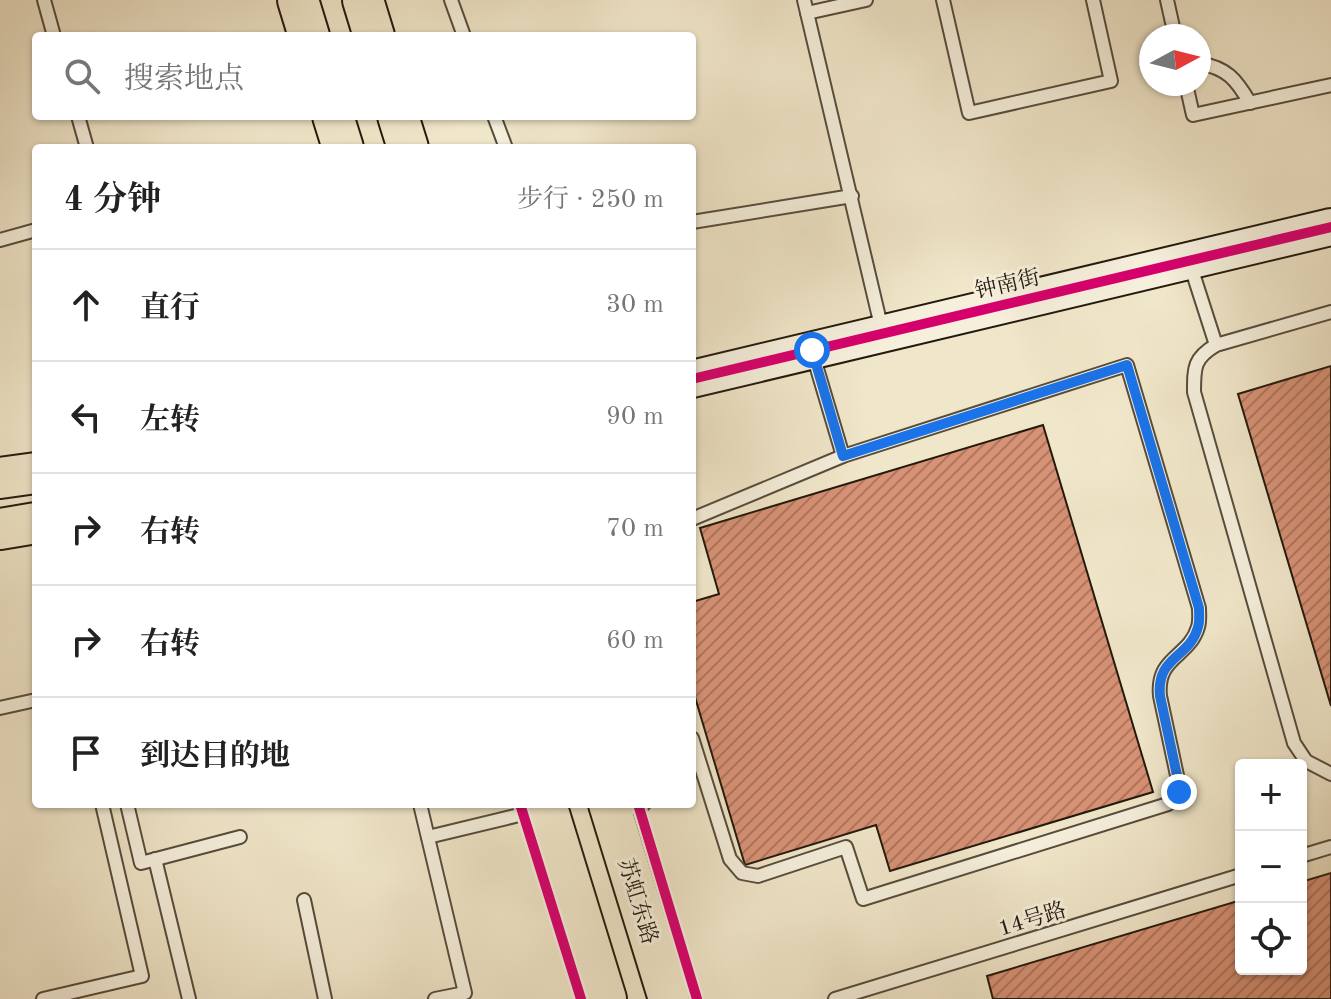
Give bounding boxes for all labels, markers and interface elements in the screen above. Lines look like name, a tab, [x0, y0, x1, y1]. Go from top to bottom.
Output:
north arrow	[1139, 24, 1211, 96]
search box	[32, 32, 696, 120]
icon: search	[60, 54, 104, 98]
text: 搜索地点	[124, 65, 244, 95]
text: 4 分钟	[64, 184, 161, 218]
text: 步行 · 250 m	[517, 187, 664, 213]
street label: 钟南街	[972, 265, 1042, 303]
icon: ahead	[64, 283, 108, 327]
text: 30 m	[606, 292, 664, 318]
text: 直行	[140, 294, 200, 324]
route start	[794, 332, 830, 368]
icon: left	[64, 395, 108, 439]
text: 90 m	[606, 404, 664, 430]
text: 左转	[140, 406, 200, 436]
icon: right	[64, 507, 108, 551]
text: 70 m	[606, 516, 664, 542]
text: 右转	[140, 518, 200, 548]
icon: right	[64, 619, 108, 663]
text: 60 m	[606, 628, 664, 654]
text: 右转	[140, 630, 200, 660]
icon: arrive	[64, 731, 108, 775]
text: 到达目的地	[140, 742, 290, 772]
map controls	[1235, 759, 1307, 975]
button: +	[1235, 759, 1307, 831]
route end	[1161, 774, 1197, 810]
button: −	[1235, 831, 1307, 903]
street label: 苏虹东路	[614, 856, 662, 947]
street label: 14号路	[996, 897, 1069, 941]
button: locate	[1235, 903, 1307, 975]

